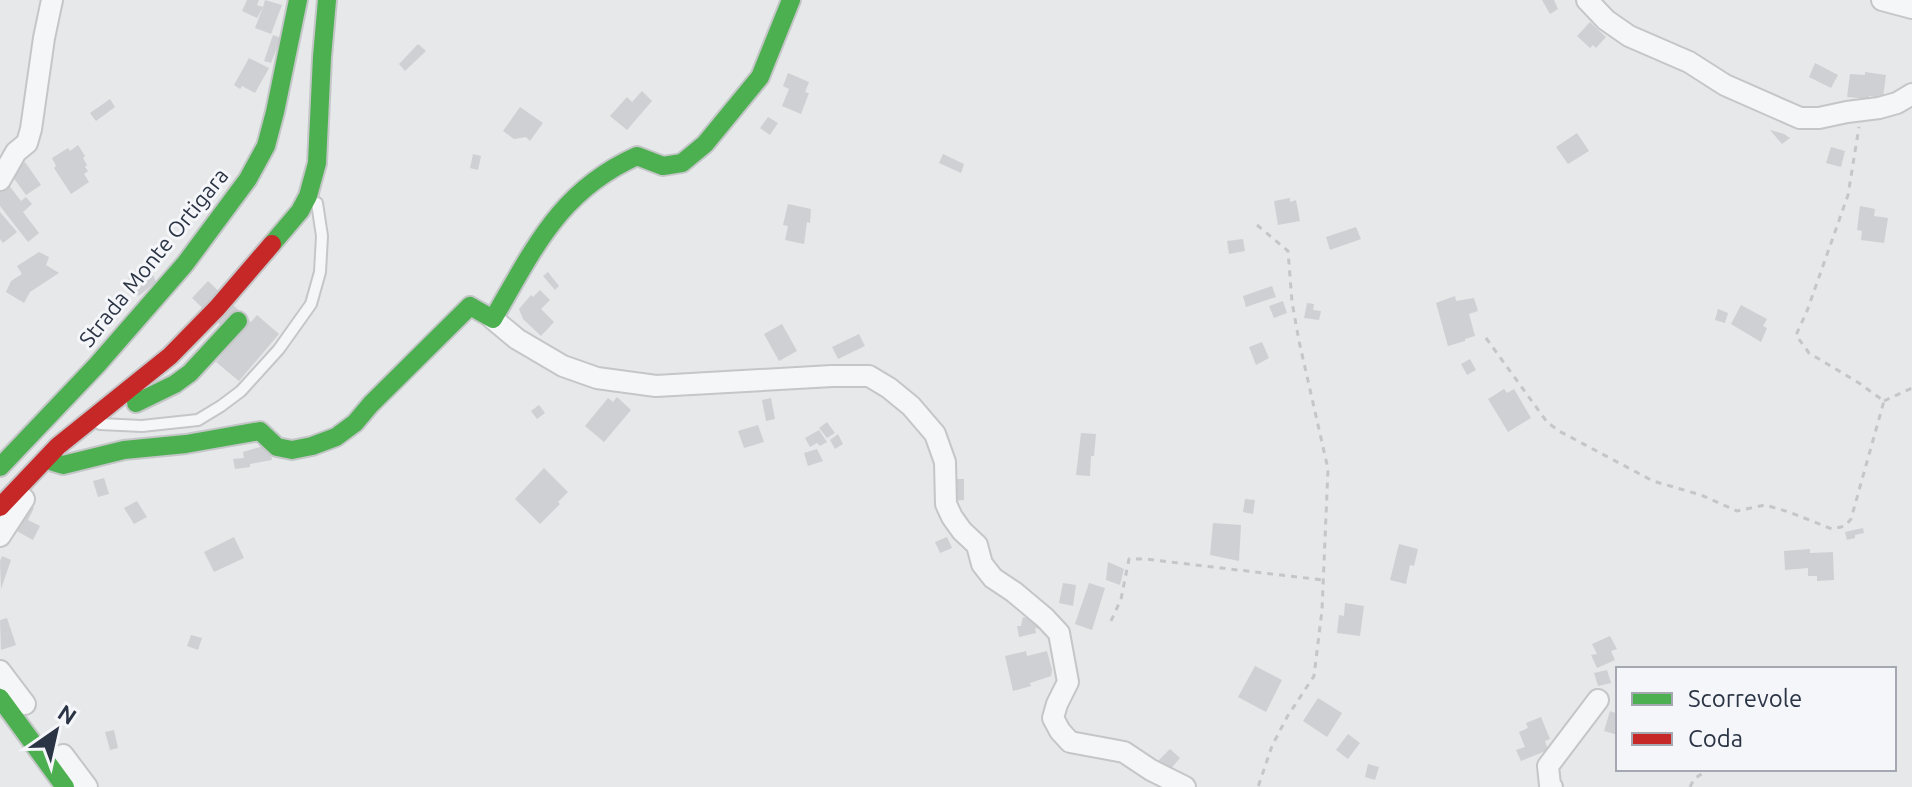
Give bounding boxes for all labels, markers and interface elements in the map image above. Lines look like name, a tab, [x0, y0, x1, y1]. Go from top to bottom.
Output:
street label: Strada Monte Ortigara	[73, 163, 233, 351]
legend	[1616, 667, 1896, 771]
text: Scorrevole	[1688, 685, 1802, 712]
north arrow	[16, 691, 96, 771]
text: N	[54, 699, 81, 729]
text: Coda	[1688, 725, 1743, 752]

